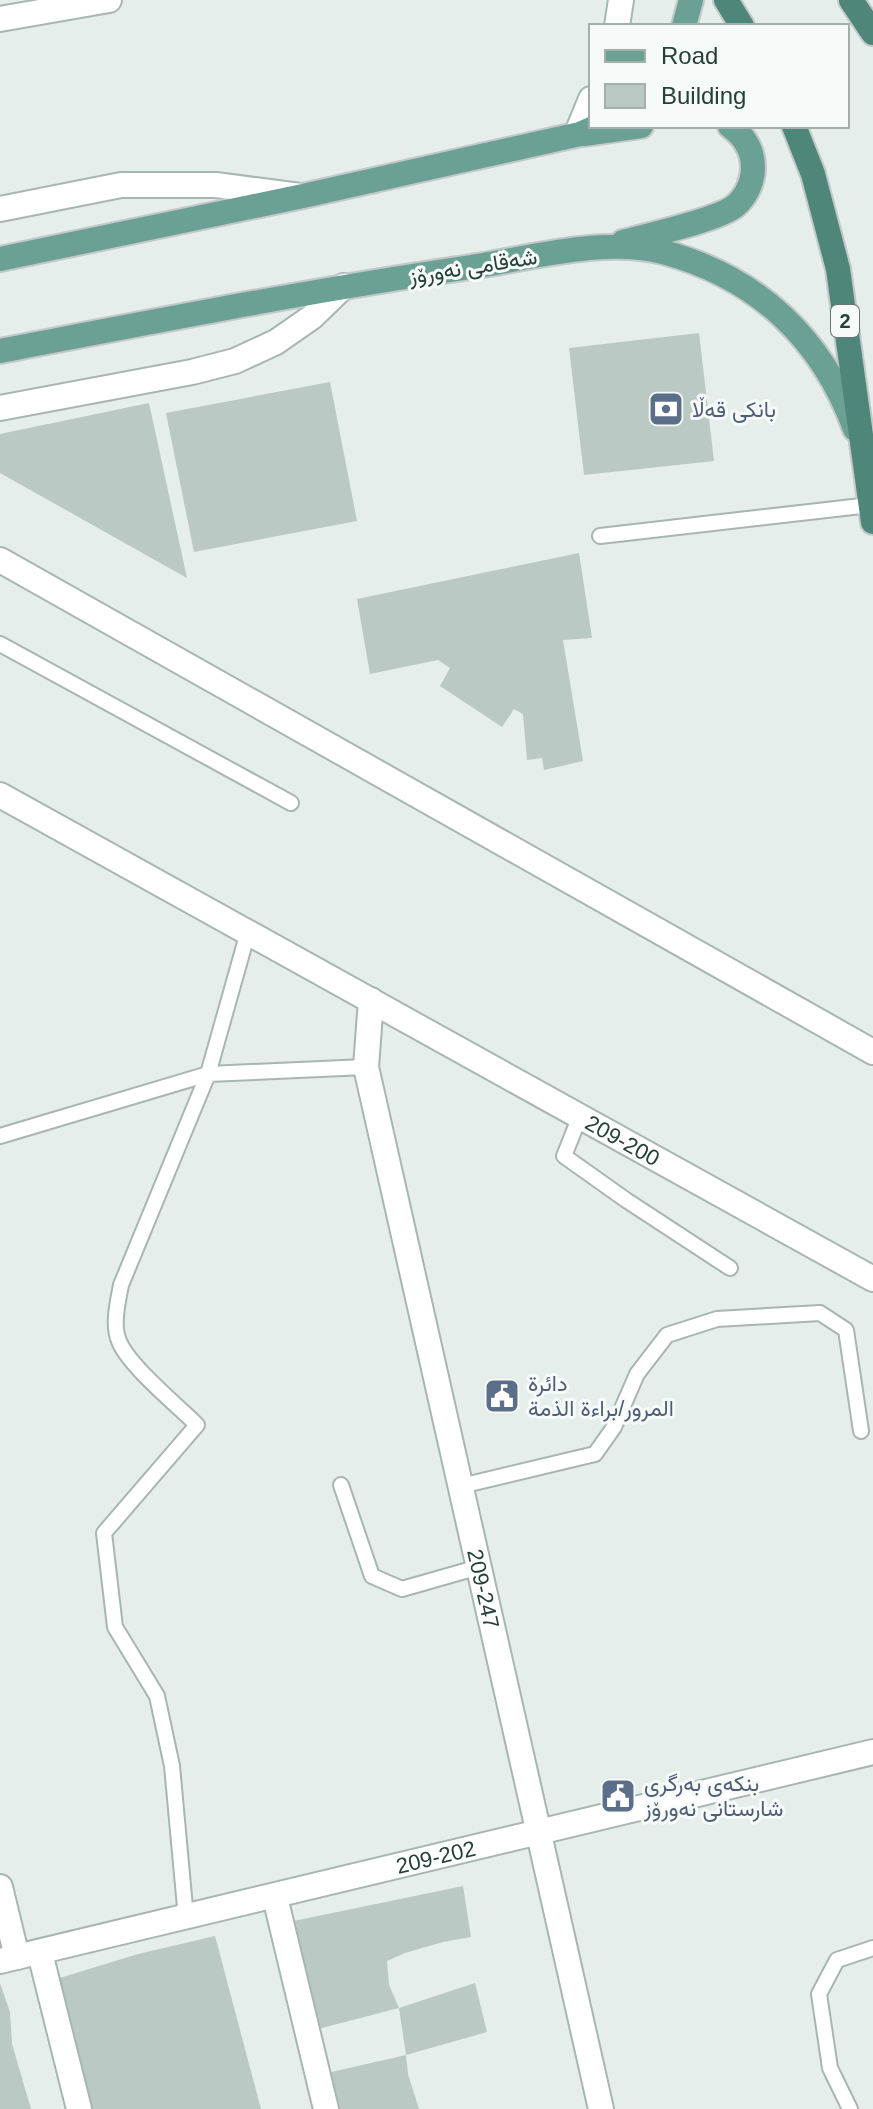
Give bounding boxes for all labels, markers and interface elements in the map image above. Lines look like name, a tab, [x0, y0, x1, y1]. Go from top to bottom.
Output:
legend	[589, 24, 849, 128]
text: Road	[661, 42, 718, 69]
text: Building	[661, 82, 746, 109]
street label: شەقامی نەورۆز	[406, 244, 539, 290]
road number: 2	[831, 305, 859, 337]
bank icon: بانکی قەڵا	[647, 390, 685, 428]
place label: بانکی قەڵا	[692, 396, 776, 423]
street label: 209-200	[581, 1110, 664, 1171]
place label: دائرة المرور/براءة الذمة	[528, 1371, 674, 1422]
public building icon: دائرة المرور/براءة الذمة	[483, 1377, 521, 1415]
street label: 209-247	[462, 1547, 504, 1631]
place label: بنکەی بەرگری شارستانی نەورۆز	[643, 1771, 783, 1822]
public building icon: بنکەی بەرگری شارستانی نەورۆز	[599, 1777, 637, 1815]
street label: 209-202	[394, 1836, 478, 1879]

